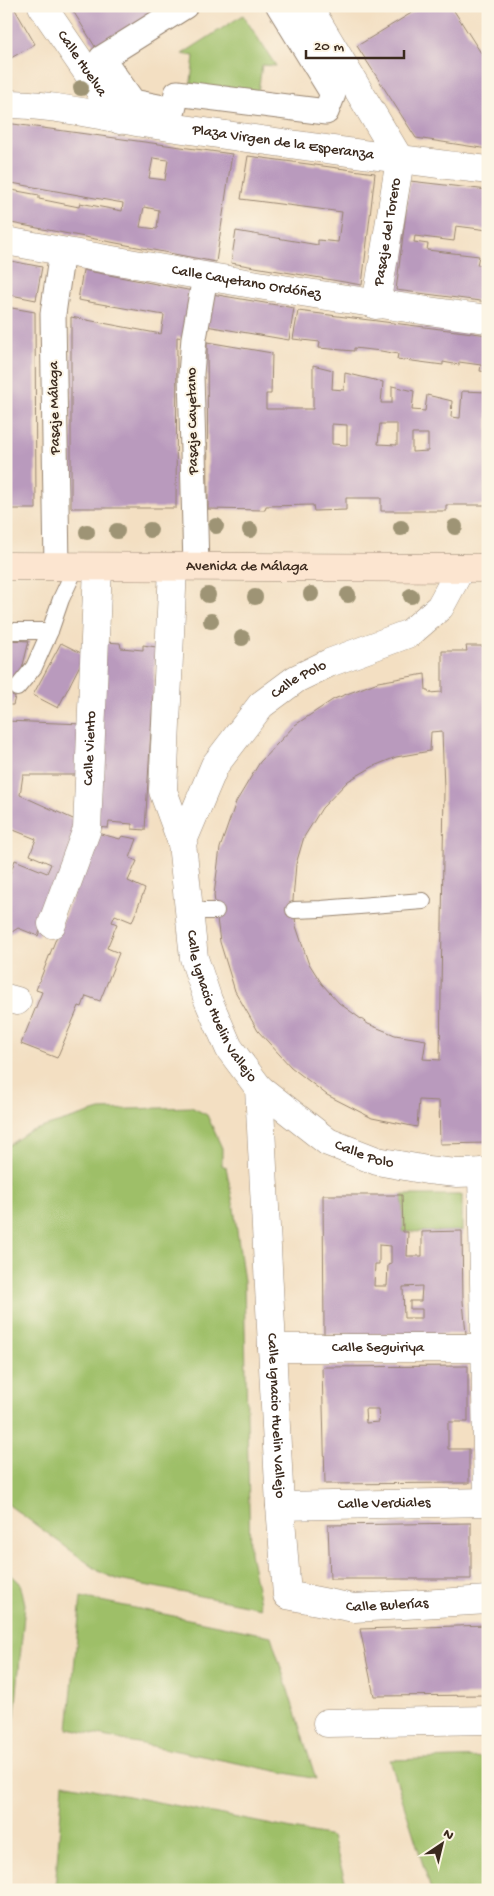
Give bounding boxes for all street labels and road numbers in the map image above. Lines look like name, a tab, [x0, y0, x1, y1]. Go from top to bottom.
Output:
street label: Calle Huelva	[53, 27, 111, 101]
street label: Plaza Virgen de la Esperanza	[190, 121, 376, 165]
street label: Pasaje del Torero	[370, 176, 406, 288]
street label: Calle Cayetano Ordóñez	[170, 262, 323, 304]
street label: Pasaje Málaga	[45, 361, 65, 456]
street label: Pasaje Cayetano	[183, 367, 203, 476]
street label: Avenida de Málaga	[186, 558, 309, 576]
street label: Calle Polo	[268, 656, 330, 703]
street label: Calle Viento	[80, 710, 101, 786]
street label: Calle Ignacio Huelin Vallejo	[182, 929, 261, 1086]
street label: Calle Polo	[332, 1136, 395, 1173]
street label: Calle Ignacio Huelin Vallejo	[262, 1333, 289, 1499]
street label: Calle Seguiriya	[332, 1339, 425, 1357]
street label: Calle Verdiales	[337, 1494, 431, 1514]
street label: Calle Bulerías	[344, 1595, 429, 1617]

